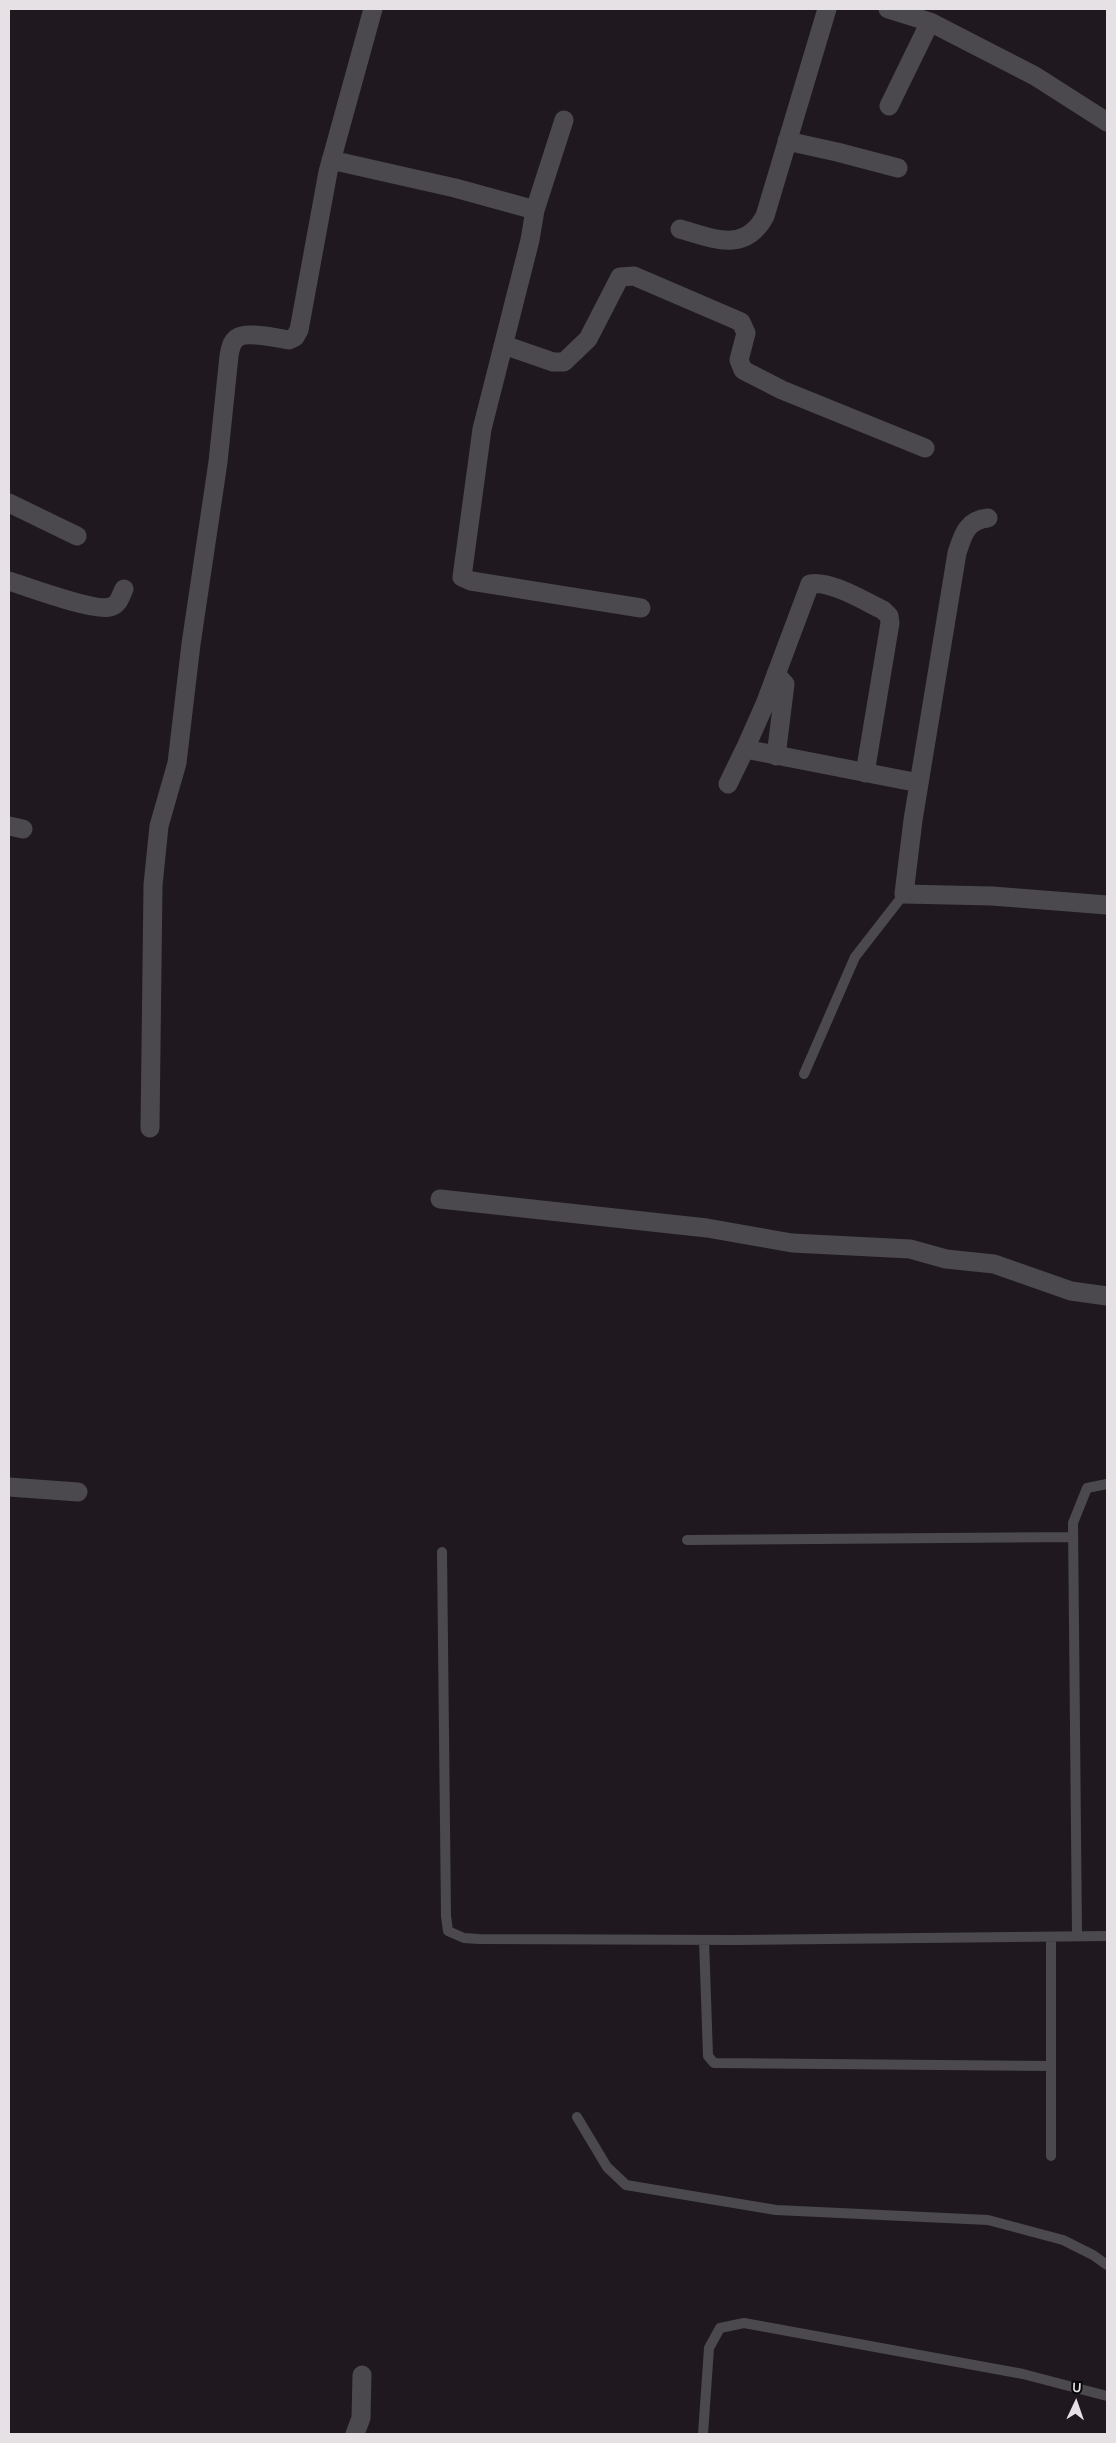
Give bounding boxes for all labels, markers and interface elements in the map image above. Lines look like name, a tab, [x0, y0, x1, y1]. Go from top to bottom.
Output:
north arrow	[1051, 2378, 1101, 2428]
text: U	[1072, 2379, 1082, 2396]

